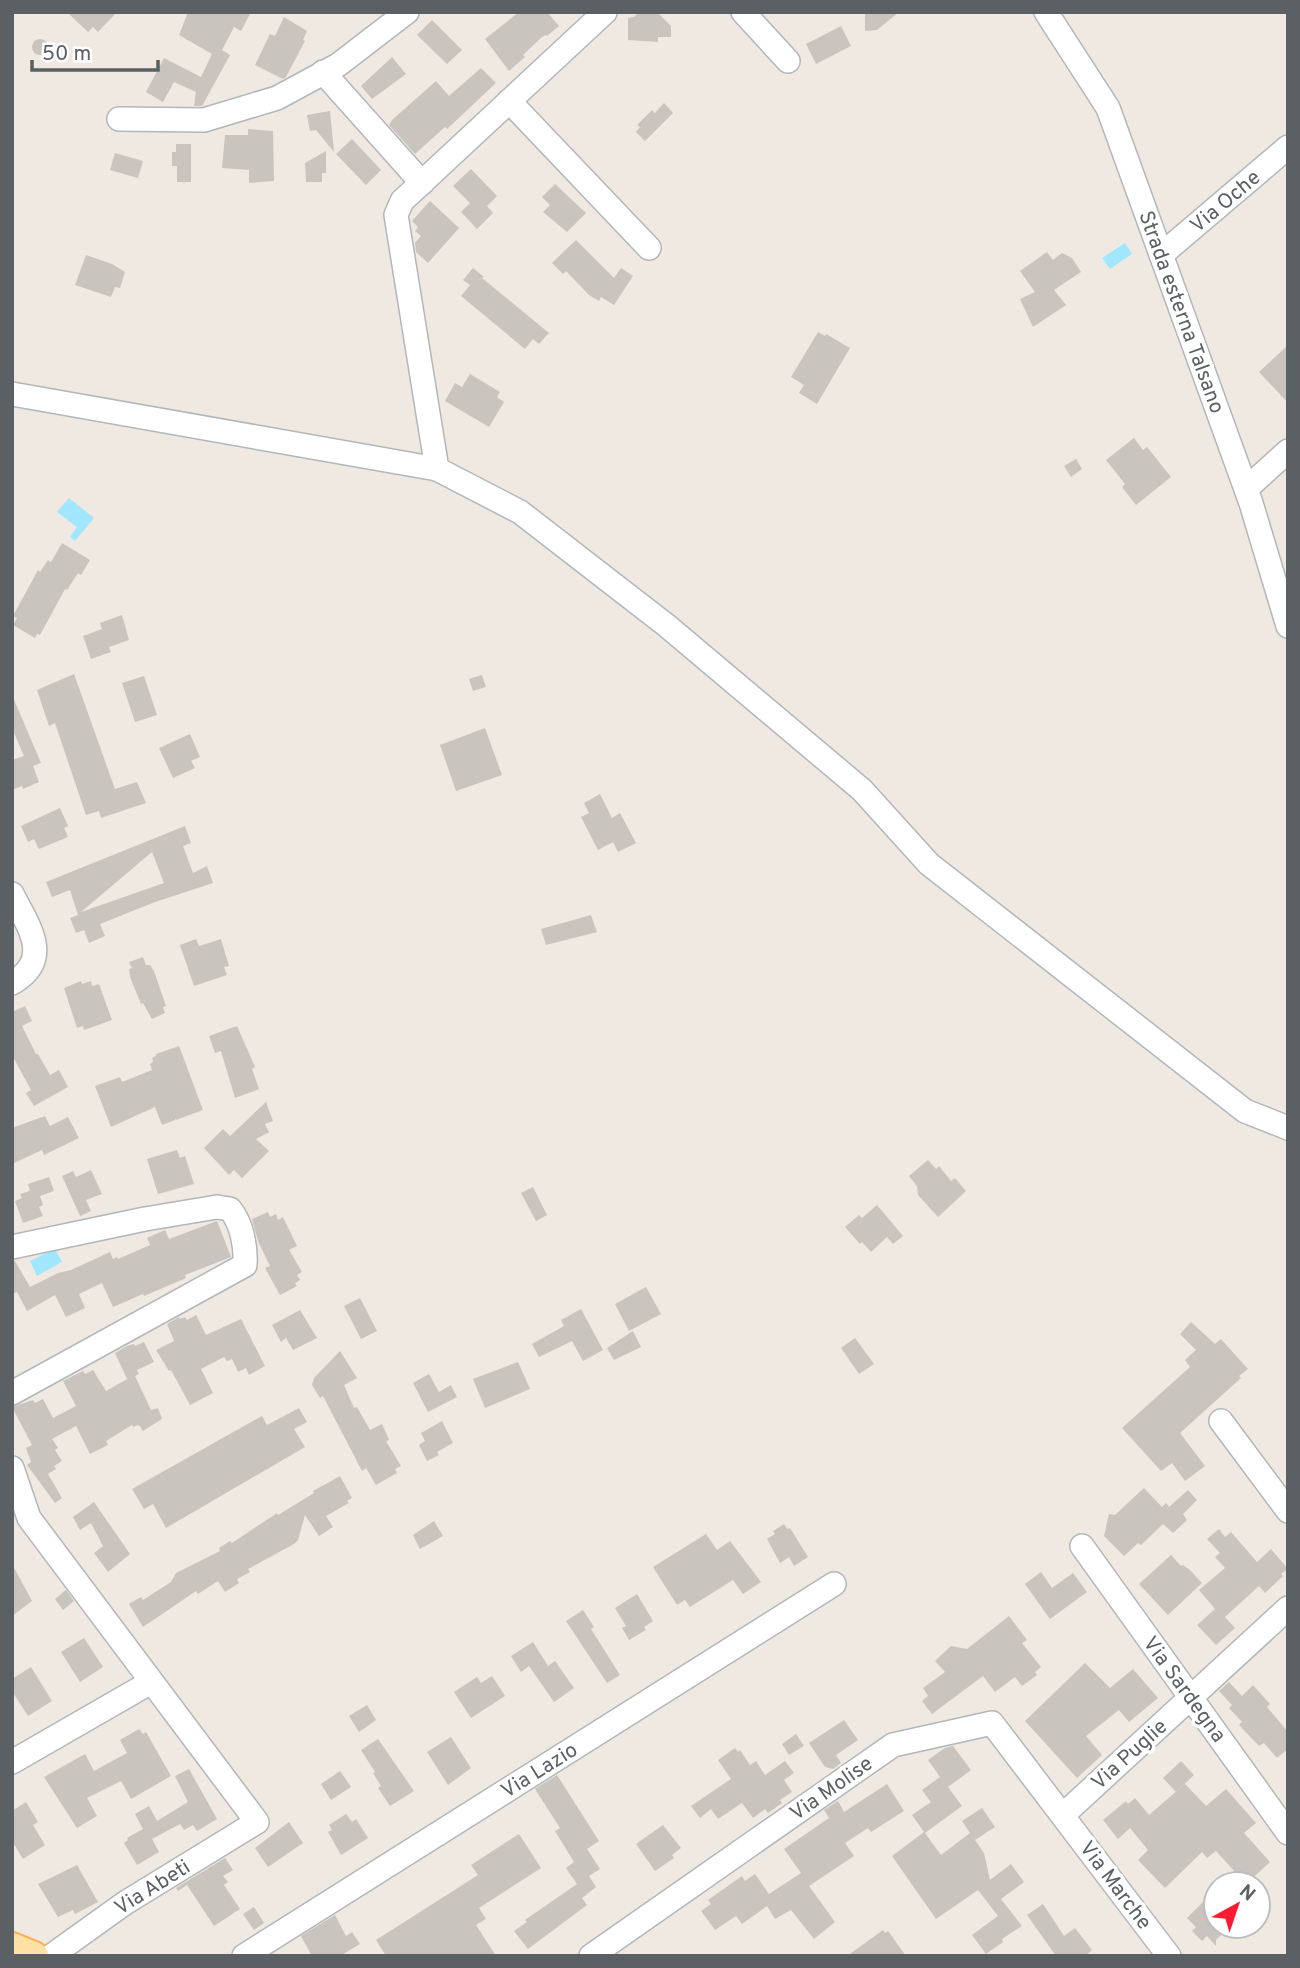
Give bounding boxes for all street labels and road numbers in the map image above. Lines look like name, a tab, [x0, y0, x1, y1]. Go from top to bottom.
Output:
street label: Via Oche	[1185, 165, 1267, 240]
street label: Strada esterna Talsano	[1131, 207, 1230, 418]
street label: Via Sardegna	[1136, 1631, 1231, 1748]
street label: Via Puglie	[1086, 1714, 1174, 1796]
street label: Via Lazio	[496, 1737, 583, 1805]
street label: Via Molise	[785, 1751, 879, 1828]
street label: Via Marche	[1073, 1836, 1157, 1936]
street label: Via Abeti	[110, 1854, 196, 1922]

